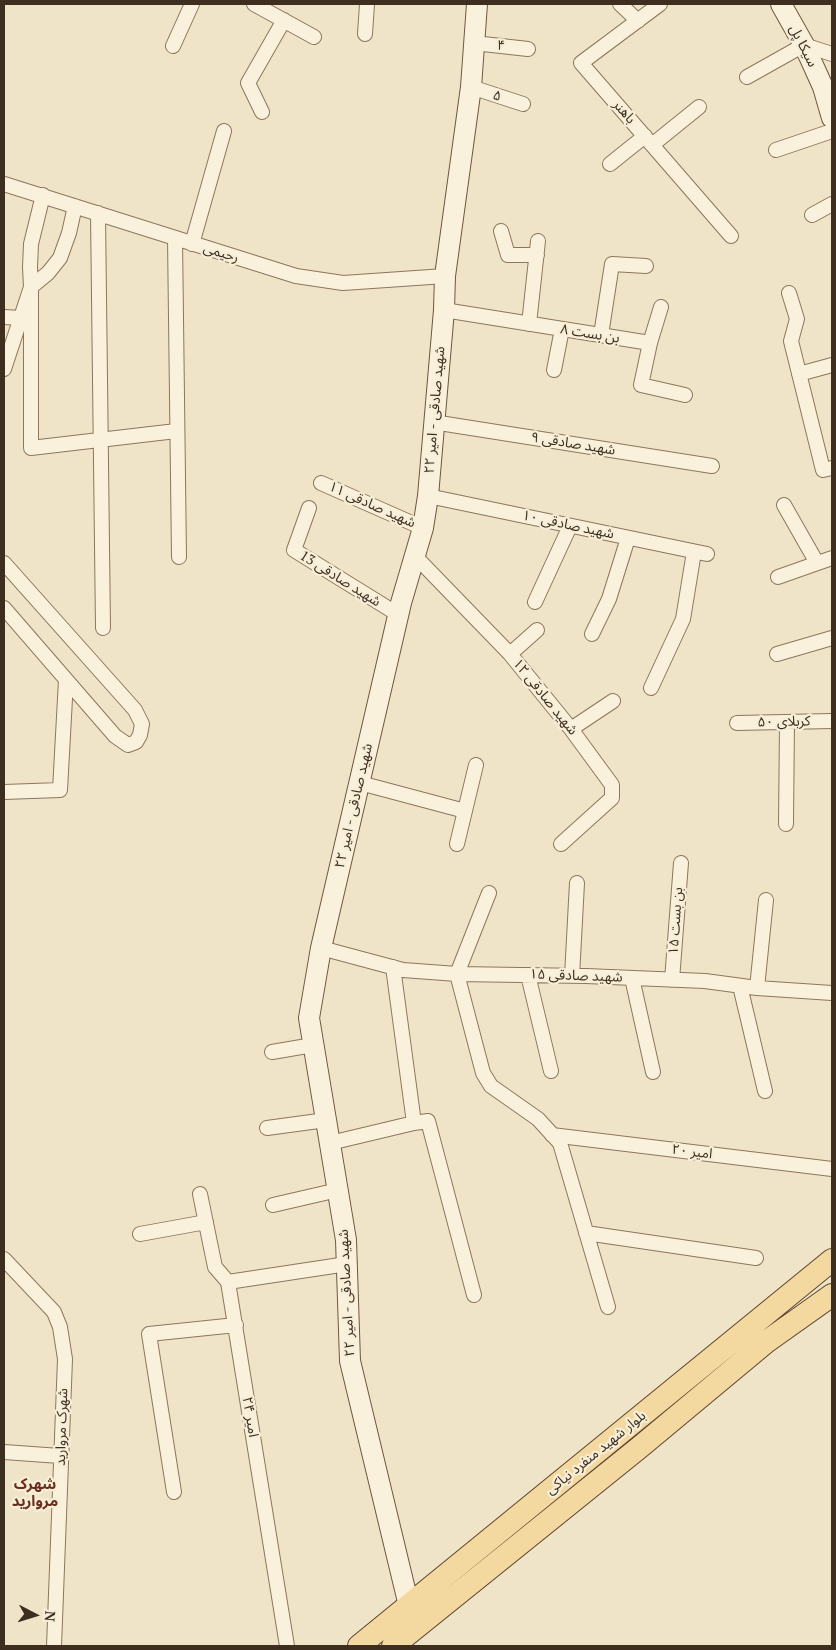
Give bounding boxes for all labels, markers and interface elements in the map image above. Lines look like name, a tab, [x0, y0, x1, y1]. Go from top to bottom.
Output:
street label: سیکا پل	[785, 22, 821, 70]
street label: ۴	[496, 37, 506, 55]
street label: ۵	[491, 87, 503, 105]
street label: باهنر	[609, 97, 639, 127]
street label: رحیمی	[201, 240, 241, 266]
street label: بن بست ۸	[559, 321, 621, 347]
street label: شهید صادقی - امیر ۲۲	[421, 346, 449, 474]
street label: شهید صادقی ۹	[529, 429, 617, 459]
street label: شهید صادقی ۱۱	[326, 478, 418, 532]
street label: شهید صادقی ۱۰	[521, 507, 615, 543]
street label: شهید صادقی 13	[296, 547, 384, 611]
street label: شهید صادقی ۱۲	[509, 655, 581, 739]
street label: کربلای ۵۰	[757, 713, 811, 731]
street label: شهید صادقی - امیر ۲۲	[331, 742, 377, 870]
street label: بن بست ۱۵	[665, 887, 687, 955]
street label: شهید صادقی ۱۵	[529, 966, 623, 986]
street label: امیر ۲۰	[671, 1141, 713, 1163]
street label: شهید صادقی - امیر ۲۲	[335, 1229, 359, 1357]
street label: شهرک مروارید	[52, 1388, 72, 1466]
street label: امیر ۲۴	[239, 1396, 261, 1438]
street label: بلوار شهید منفرد نیاکی	[543, 1407, 649, 1499]
district label: شهرک مروارید	[12, 1476, 58, 1511]
north arrow	[10, 1590, 60, 1640]
text: N	[41, 1610, 60, 1622]

